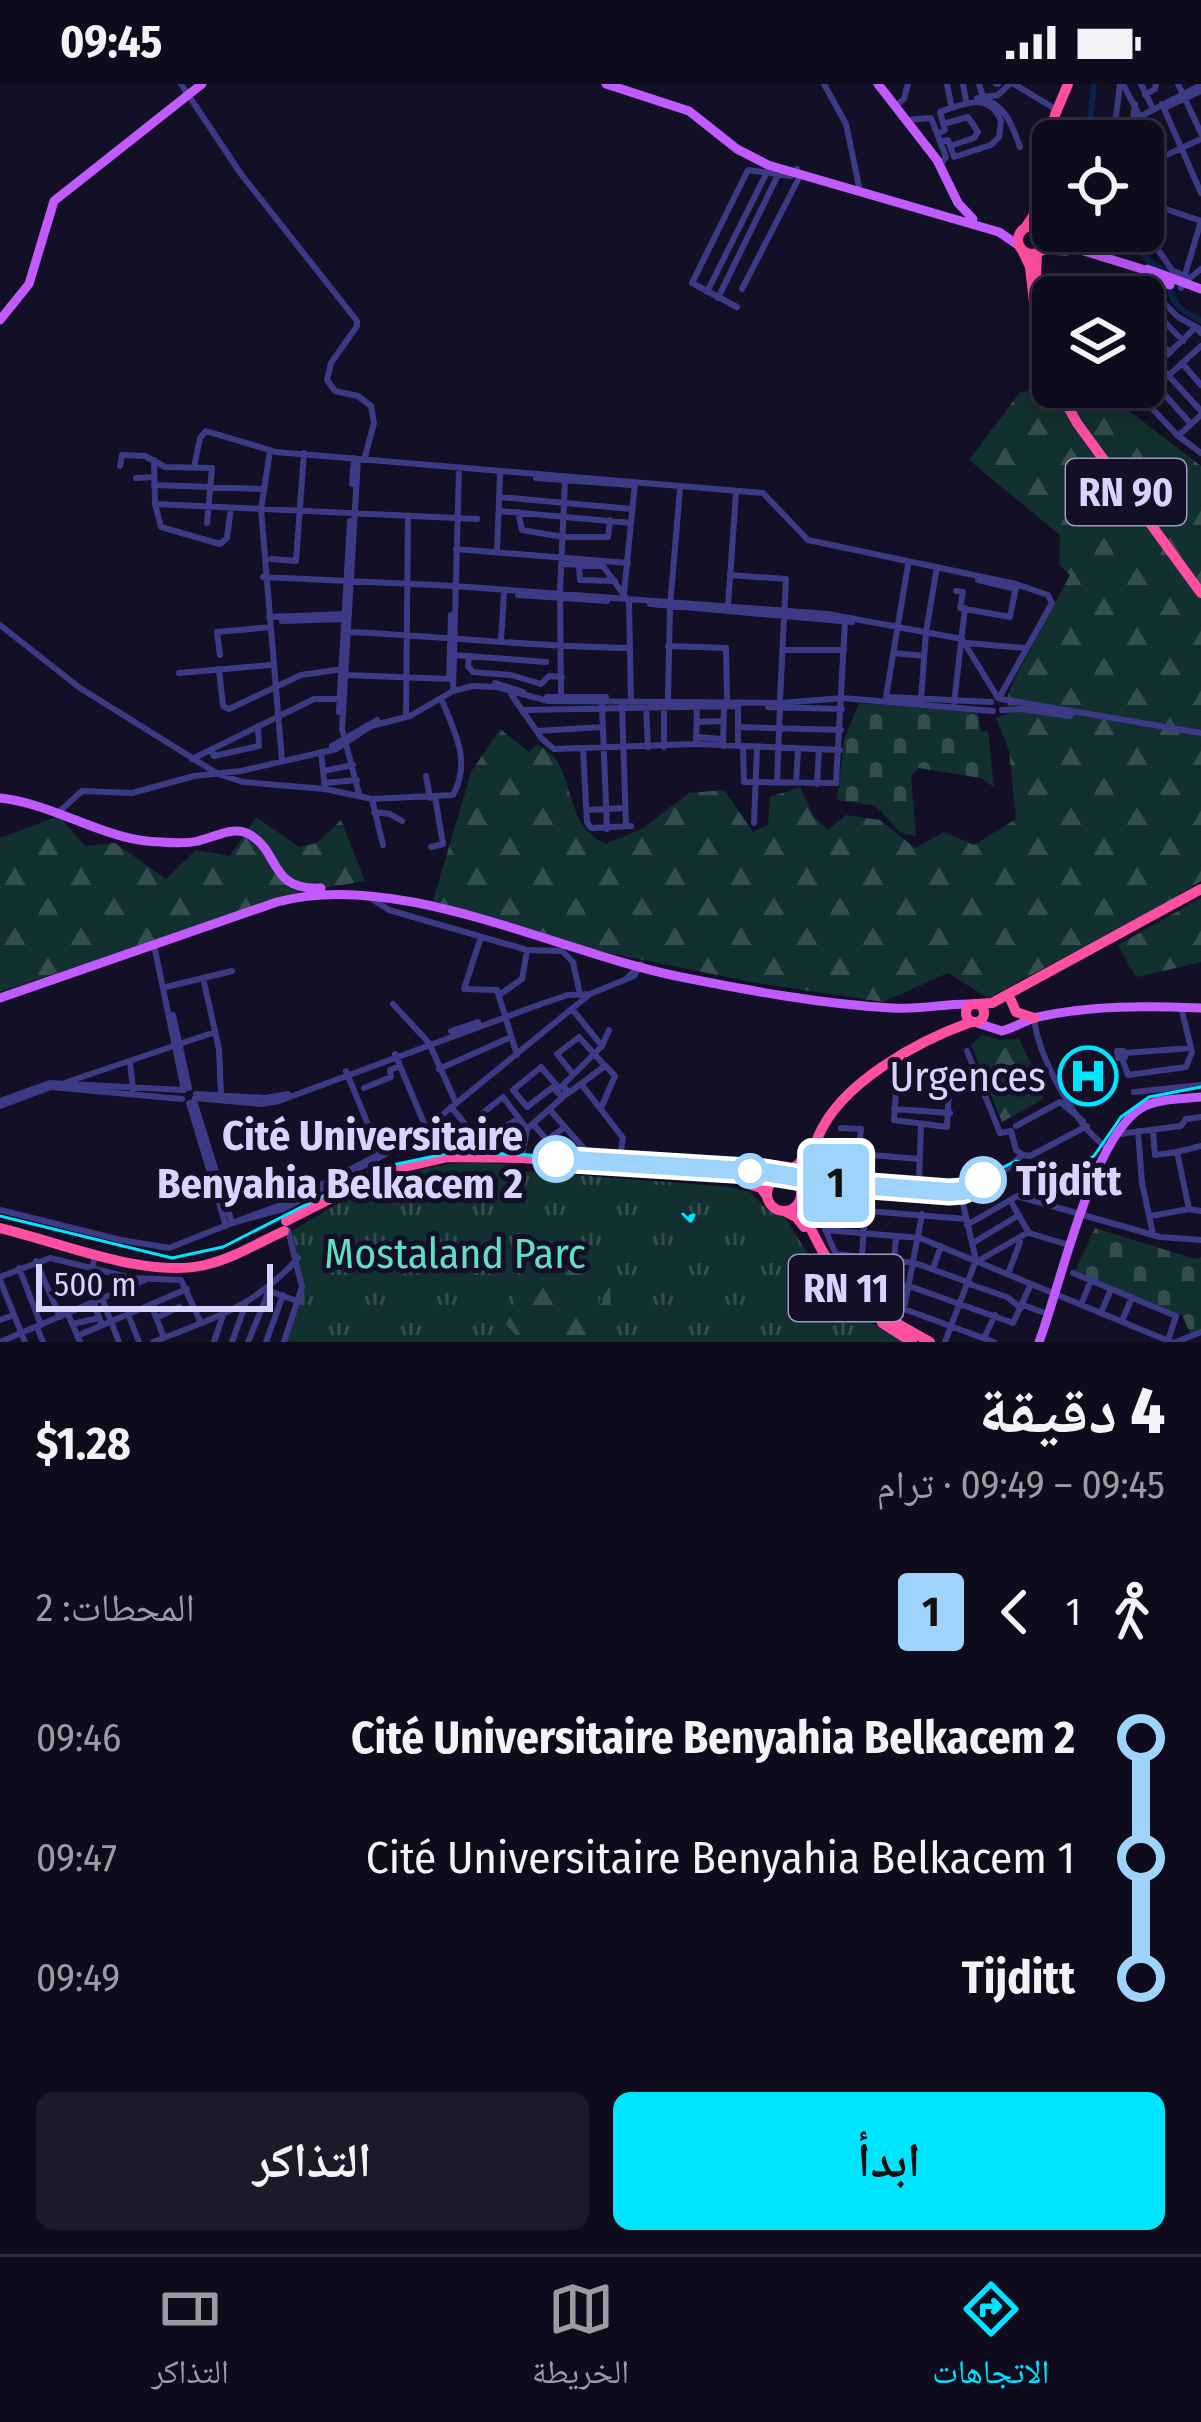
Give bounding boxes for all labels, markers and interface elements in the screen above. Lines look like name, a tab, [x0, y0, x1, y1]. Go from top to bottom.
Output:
text: 09:45	[60, 15, 162, 69]
map controls	[1032, 120, 1164, 408]
button: locate	[1032, 120, 1164, 252]
button: layers	[1032, 276, 1164, 408]
road number: RN 90	[1066, 459, 1186, 525]
hospital icon: Urgences	[1057, 1045, 1119, 1107]
place label: Urgences	[889, 1052, 1046, 1102]
place label: Cité Universitaire Benyahia Belkacem 2	[157, 1111, 523, 1209]
marker: Cité Universitaire Benyahia Belkacem 2	[534, 1137, 578, 1181]
line badge: 1	[797, 1144, 875, 1222]
unlabelled marker	[734, 1155, 766, 1187]
place label: Tijditt	[1016, 1156, 1123, 1206]
text: 1	[827, 1158, 845, 1208]
marker: Tijditt	[961, 1158, 1005, 1202]
park label: Mostaland Parc	[324, 1229, 586, 1279]
road number: RN 11	[789, 1255, 903, 1321]
scale bar	[36, 1258, 273, 1311]
text: 500 m	[54, 1265, 137, 1305]
text: 4 دقيقة	[979, 1371, 1165, 1450]
text: $1.28	[36, 1417, 131, 1471]
text: 09:45 – 09:49 · ترام	[876, 1462, 1165, 1508]
icon: back	[982, 1579, 1048, 1645]
icon: walk	[1099, 1579, 1165, 1645]
text: المحطات: 2	[36, 1585, 195, 1631]
text: 1	[922, 1587, 940, 1637]
text: 1	[1066, 1589, 1081, 1635]
text: Cité Universitaire Benyahia Belkacem 2	[351, 1711, 1075, 1765]
text: 09:46	[36, 1715, 121, 1761]
text: Cité Universitaire Benyahia Belkacem 1	[366, 1831, 1075, 1885]
text: 09:47	[36, 1835, 117, 1881]
text: Tijditt	[962, 1951, 1075, 2005]
text: 09:49	[36, 1955, 120, 2001]
button: التذاكر	[36, 2092, 589, 2230]
button: ابدأ	[613, 2092, 1165, 2230]
tab: التذاكر	[152, 2276, 229, 2404]
tab: الخريطة	[532, 2276, 629, 2404]
tab: الاتجاهات	[932, 2276, 1049, 2404]

